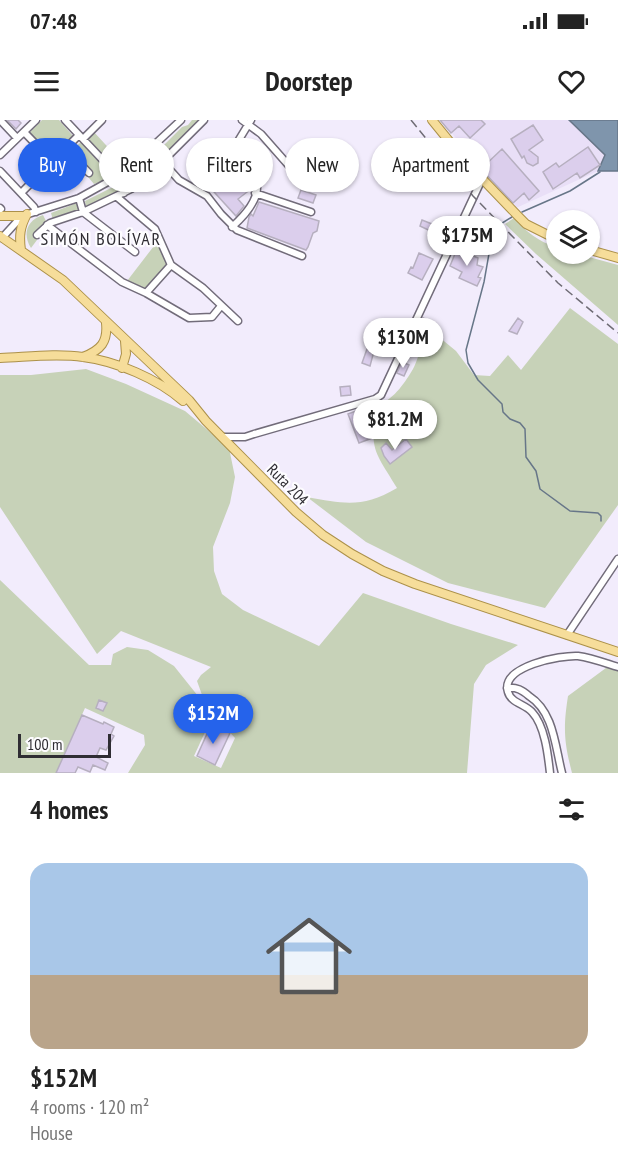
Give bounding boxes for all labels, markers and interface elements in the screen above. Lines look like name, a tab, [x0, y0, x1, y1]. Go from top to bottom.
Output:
text: 07:48	[30, 7, 78, 35]
text: Doorstep	[265, 64, 353, 98]
icon: menu	[30, 65, 63, 98]
icon: heart	[555, 65, 588, 98]
chip: Buy	[18, 138, 87, 192]
chip: Rent	[99, 138, 174, 192]
chip: Filters	[186, 138, 273, 192]
chip: New	[285, 138, 359, 192]
chip: Apartment	[371, 138, 490, 192]
map controls	[546, 210, 600, 264]
button: layers	[546, 210, 600, 264]
pin: $175M	[425, 216, 509, 267]
text: $175M	[441, 222, 493, 248]
district label: SIMÓN BOLÍVAR	[40, 227, 162, 250]
pin: $130M	[361, 318, 445, 369]
text: $130M	[377, 324, 429, 350]
pin: $81.2M	[346, 400, 444, 451]
text: $81.2M	[367, 406, 423, 432]
street label: Ruta 204	[263, 459, 313, 509]
pin: $152M	[171, 694, 255, 745]
text: $152M	[187, 700, 239, 726]
scale bar	[18, 731, 111, 758]
text: 100 m	[27, 734, 62, 754]
text: 4 homes	[30, 793, 108, 826]
icon: filters	[555, 793, 588, 826]
icon: home	[255, 902, 363, 1010]
text: $152M	[30, 1061, 97, 1094]
text: 4 rooms · 120 m²	[30, 1094, 149, 1120]
text: House	[30, 1120, 73, 1146]

